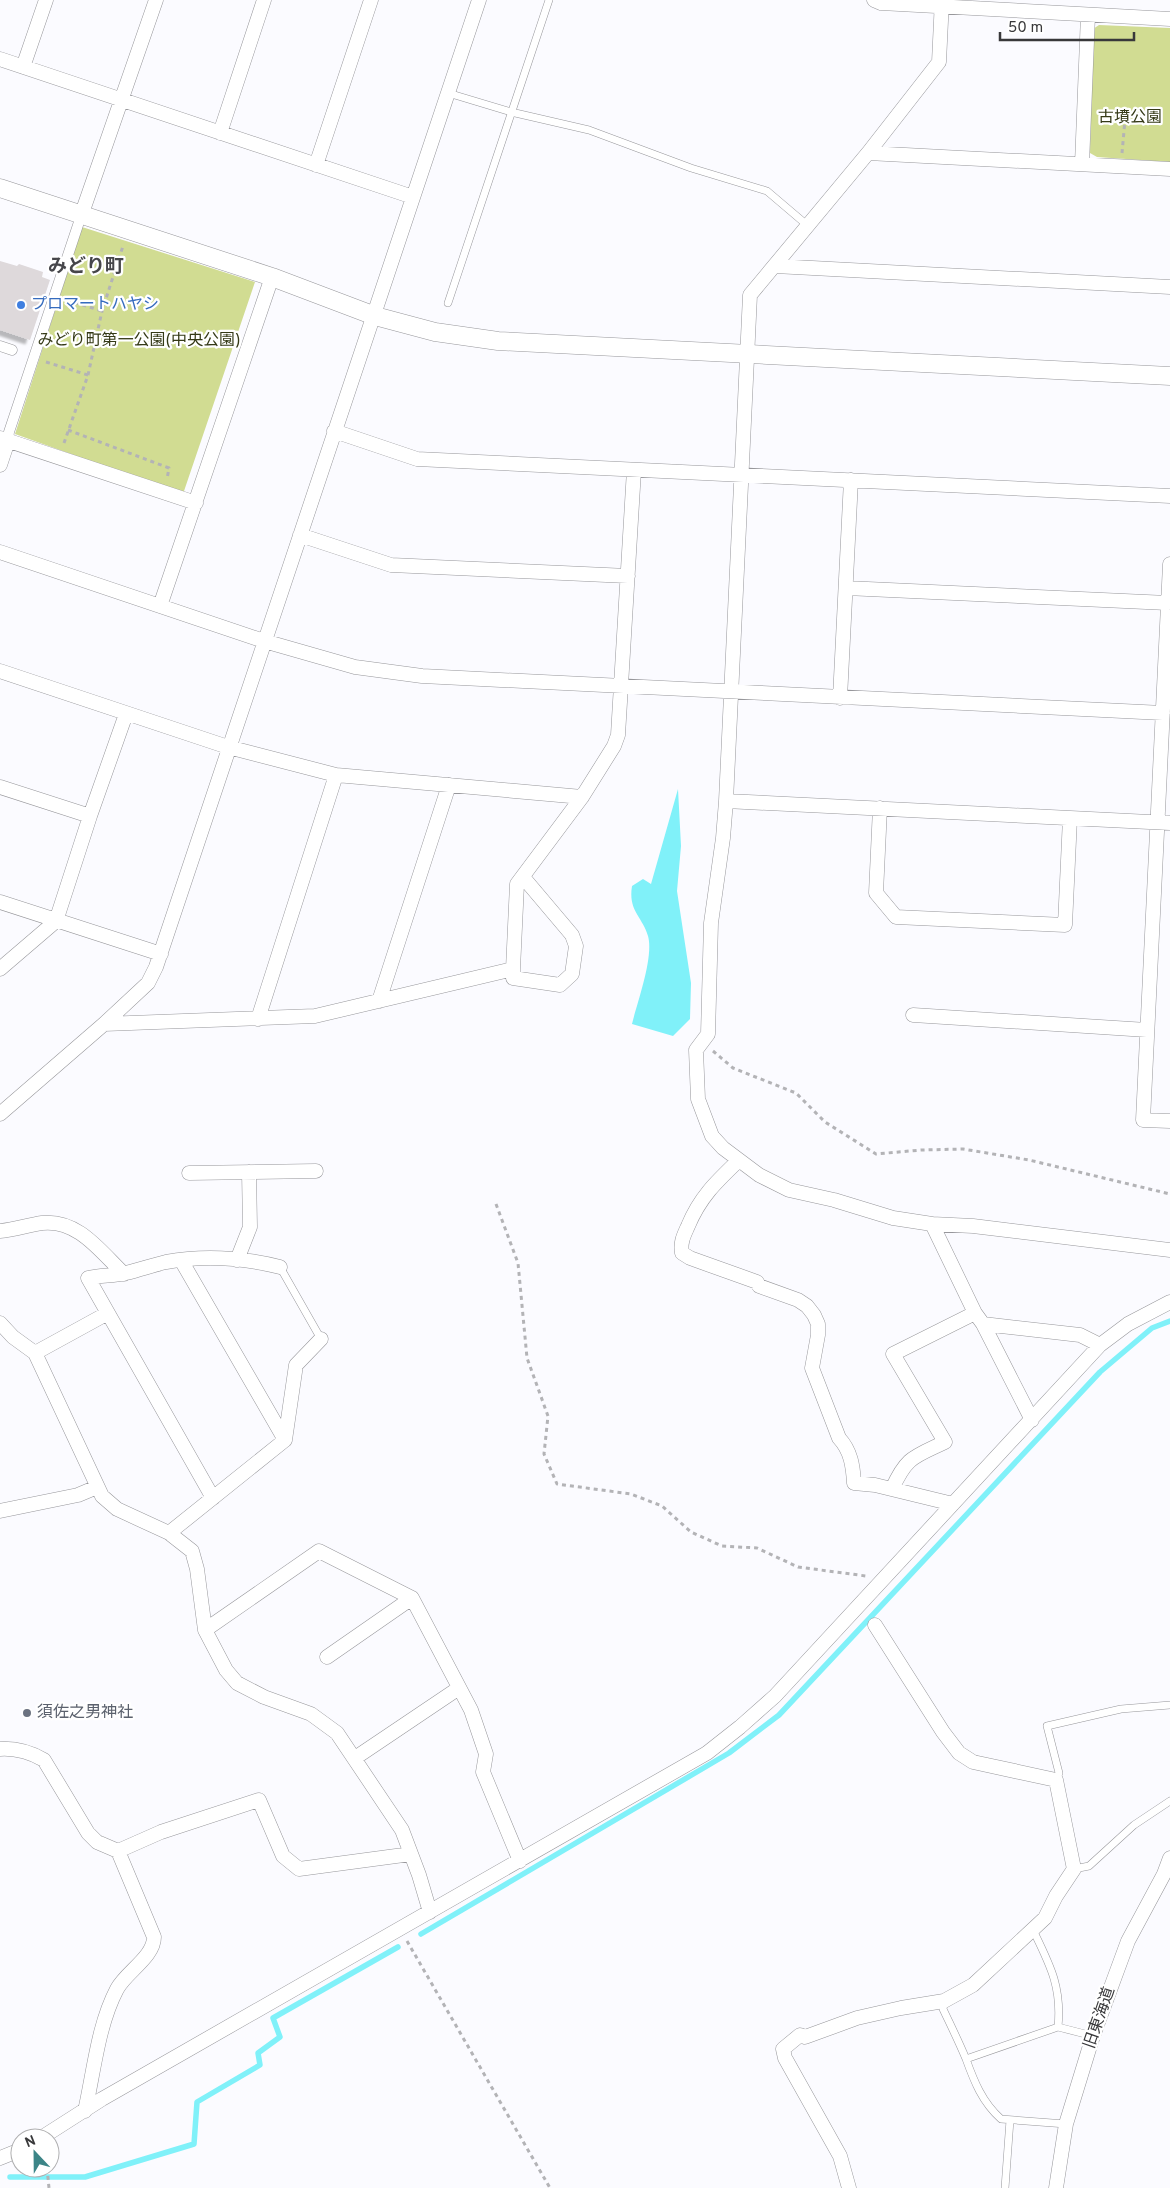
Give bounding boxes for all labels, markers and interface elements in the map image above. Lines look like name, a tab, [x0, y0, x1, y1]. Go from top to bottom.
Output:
scale bar	[1000, 10, 1134, 42]
text: 50 m	[1008, 19, 1043, 38]
park label: 古墳公園	[1098, 108, 1162, 128]
district label: みどり町	[48, 255, 124, 279]
place label: プロマートハヤシ	[31, 295, 159, 315]
marker: プロマートハヤシ	[15, 299, 27, 311]
park label: みどり町第一公園(中央公園)	[38, 331, 240, 351]
place label: 須佐之男神社	[37, 1703, 133, 1723]
marker: 須佐之男神社	[21, 1707, 33, 1719]
street label: 旧東海道	[1080, 1984, 1120, 2052]
north arrow	[10, 2128, 60, 2178]
text: N	[23, 2133, 39, 2152]

